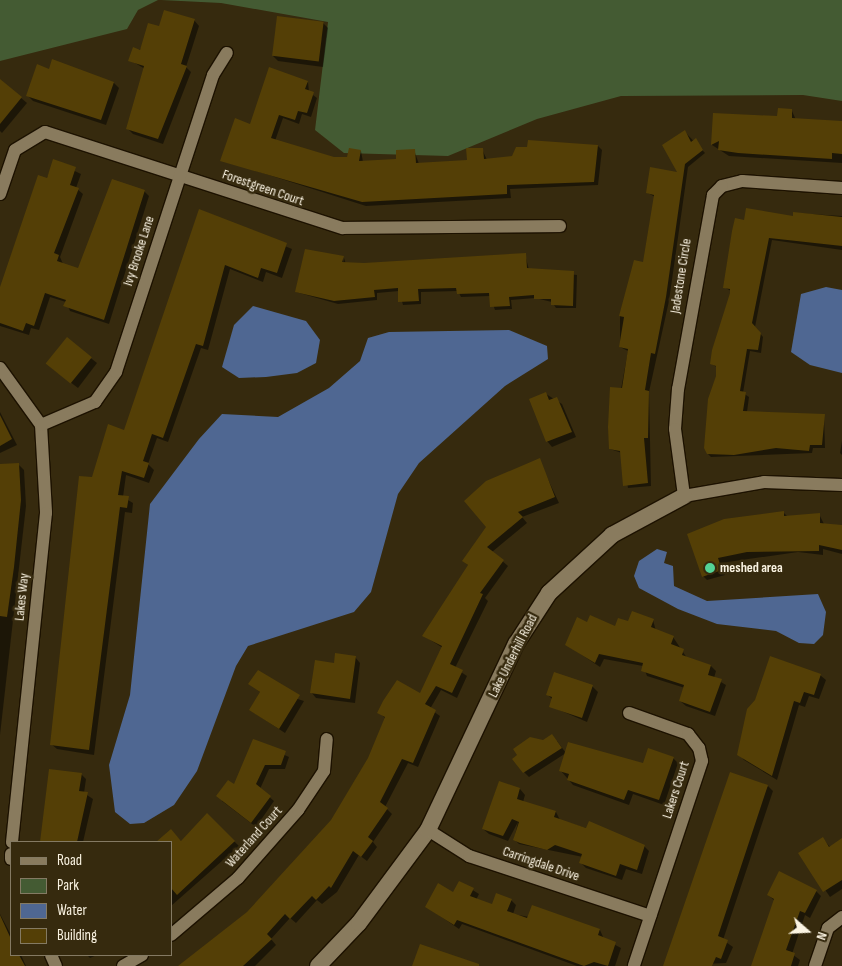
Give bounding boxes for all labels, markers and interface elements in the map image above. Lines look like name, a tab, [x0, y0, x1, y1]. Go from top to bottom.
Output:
street label: Forestgreen Court	[220, 166, 306, 210]
street label: Ivy Brooke Lane	[120, 214, 158, 288]
street label: Jadestone Circle	[667, 237, 695, 315]
place label: meshed area	[720, 560, 783, 576]
marker: meshed area	[704, 562, 716, 574]
street label: Lakes Way	[11, 572, 33, 622]
street label: Lake Underhill Road	[485, 612, 541, 700]
street label: Lakers Court	[659, 759, 693, 821]
street label: Waterland Court	[222, 803, 286, 871]
legend	[10, 841, 172, 956]
street label: Carringdale Drive	[500, 843, 582, 885]
text: Road	[57, 851, 82, 870]
text: Park	[57, 876, 79, 895]
text: Water	[57, 901, 87, 920]
north arrow	[782, 906, 832, 956]
text: Building	[57, 926, 97, 945]
text: N	[812, 930, 831, 942]

